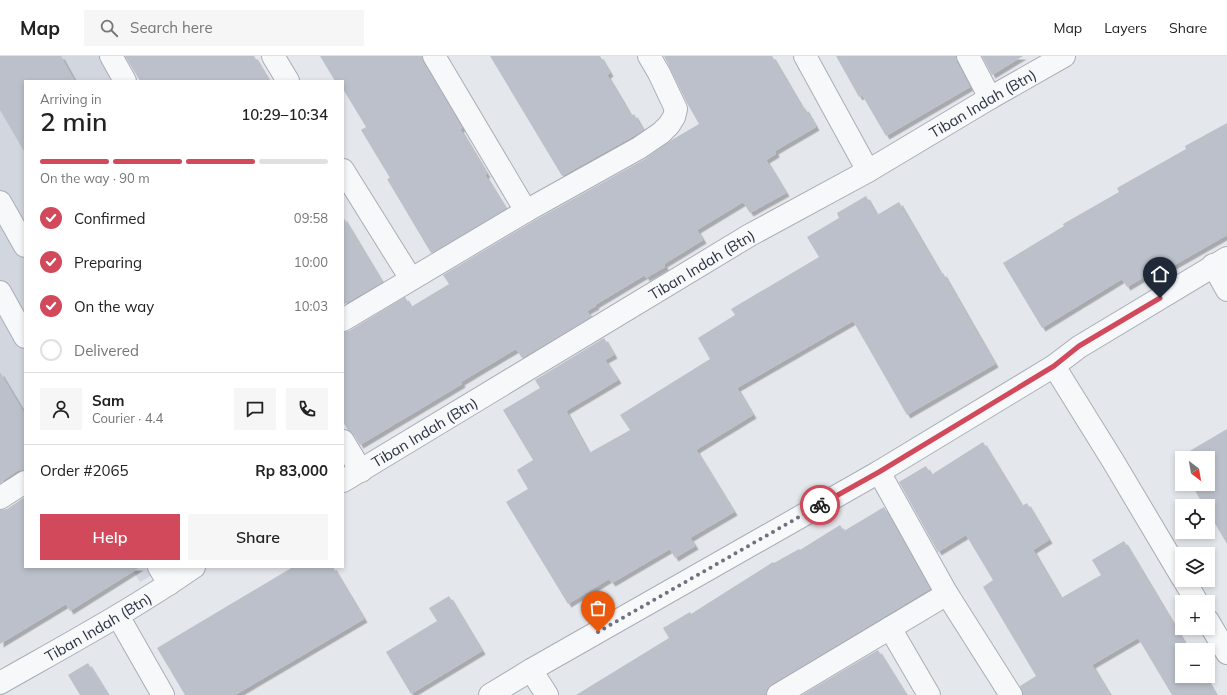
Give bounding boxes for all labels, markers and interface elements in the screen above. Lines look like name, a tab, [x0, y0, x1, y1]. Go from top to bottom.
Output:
search box	[84, 10, 364, 46]
text: Map	[20, 16, 60, 40]
icon: search	[98, 17, 120, 39]
text: Search here	[130, 18, 213, 37]
text: Map	[1053, 19, 1082, 37]
text: Layers	[1104, 19, 1147, 37]
text: Share	[1169, 19, 1207, 37]
street label: Tiban Indah (Btn)	[926, 64, 1039, 142]
text: Arriving in	[40, 91, 102, 107]
text: 2 min	[40, 105, 108, 138]
text: 10:29–10:34	[241, 105, 328, 124]
text: On the way · 90 m	[40, 170, 150, 186]
icon: check	[40, 207, 62, 229]
text: Confirmed	[74, 209, 145, 228]
text: 09:58	[294, 210, 328, 226]
street label: Tiban Indah (Btn)	[645, 225, 758, 304]
icon: check	[40, 251, 62, 273]
text: Preparing	[74, 253, 142, 272]
text: 10:00	[294, 254, 328, 270]
pin	[1143, 257, 1177, 298]
icon: home	[1149, 263, 1171, 285]
icon: check	[40, 295, 62, 317]
text: On the way	[74, 297, 154, 316]
text: 10:03	[294, 298, 328, 314]
text: Delivered	[74, 341, 139, 360]
button: person	[40, 388, 82, 430]
button: chat	[234, 388, 276, 430]
button: phone	[286, 388, 328, 430]
text: Sam	[92, 391, 124, 410]
street label: Tiban Indah (Btn)	[368, 393, 481, 471]
text: Courier · 4.4	[92, 410, 163, 426]
north arrow	[1175, 451, 1215, 491]
map controls	[1175, 451, 1215, 683]
text: Order #2065	[40, 461, 128, 480]
text: Rp 83,000	[255, 461, 328, 480]
courier	[800, 485, 840, 525]
icon: bike	[809, 494, 831, 516]
button: locate	[1175, 499, 1215, 539]
button: Help	[40, 514, 180, 560]
button: Share	[188, 514, 328, 560]
button: layers	[1175, 547, 1215, 587]
street label: Tiban Indah (Btn)	[41, 588, 155, 665]
pin	[581, 591, 615, 632]
button: +	[1175, 595, 1215, 635]
icon: bag	[587, 597, 609, 619]
button: −	[1175, 643, 1215, 683]

